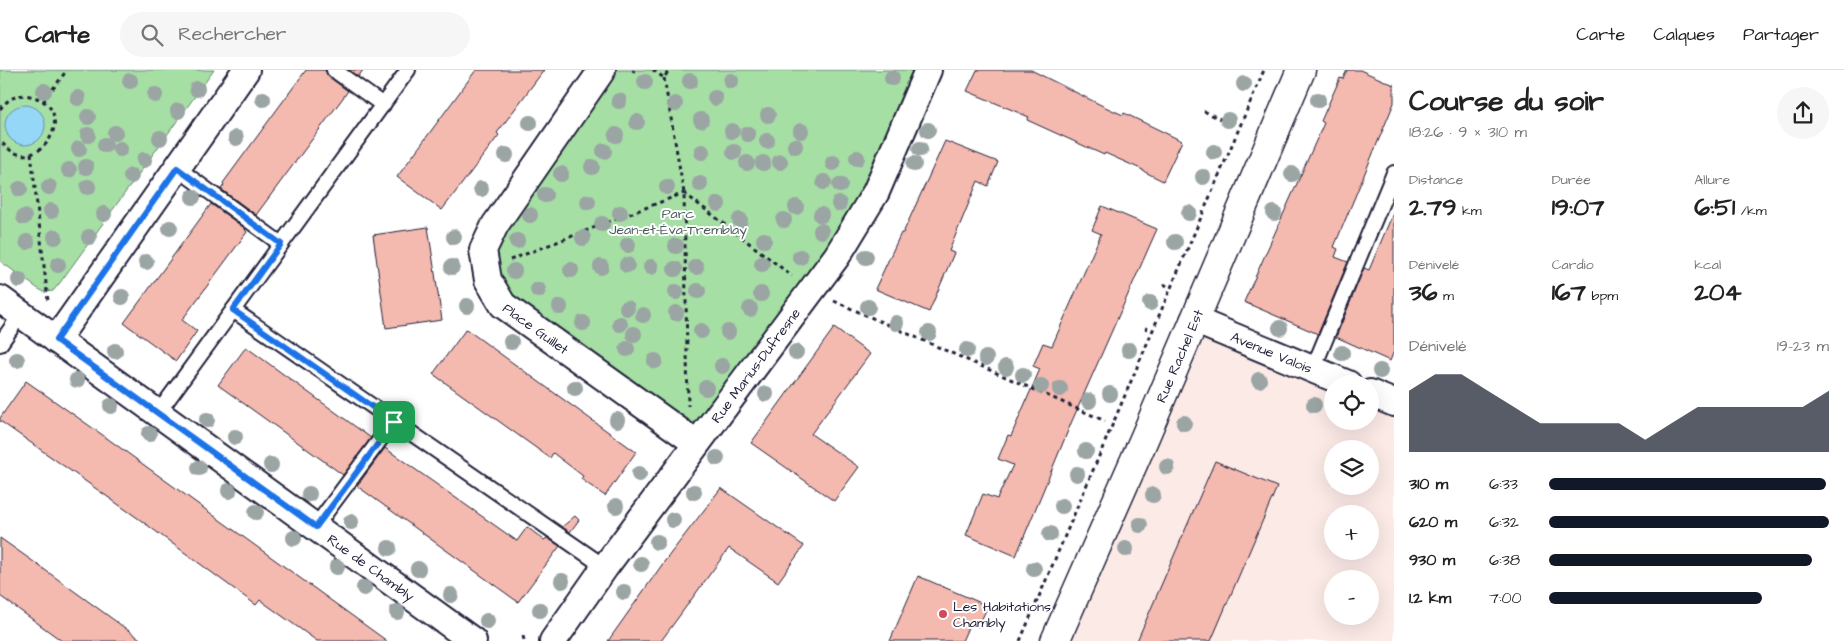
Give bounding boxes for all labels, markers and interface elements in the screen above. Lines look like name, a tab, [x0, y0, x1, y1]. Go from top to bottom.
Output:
search box	[120, 12, 470, 57]
text: Carte	[25, 18, 90, 52]
icon: search	[138, 21, 166, 49]
text: Rechercher	[178, 21, 286, 48]
text: Carte	[1576, 22, 1625, 47]
text: Calques	[1653, 22, 1715, 47]
text: Partager	[1743, 22, 1819, 47]
text: Course du soir	[1409, 82, 1604, 121]
button: share	[1777, 87, 1829, 139]
text: 18:26 · 9 × 310 m	[1409, 121, 1527, 143]
text: Distance	[1409, 170, 1463, 190]
text: Durée	[1552, 170, 1591, 190]
text: Allure	[1694, 170, 1730, 190]
text: 2.79	[1409, 190, 1456, 225]
text: 19:07	[1552, 190, 1604, 225]
text: 6:51	[1694, 190, 1735, 225]
text: km	[1456, 201, 1482, 221]
text: /km	[1735, 201, 1767, 221]
park label: Parc Jean-et-Éva-Tremblay	[609, 204, 747, 240]
text: Dénivelé	[1409, 255, 1459, 275]
text: Cardio	[1552, 255, 1594, 275]
text: kcal	[1694, 255, 1721, 275]
text: 36	[1409, 275, 1437, 310]
text: 167	[1552, 275, 1586, 310]
text: 204	[1694, 275, 1741, 310]
text: m	[1437, 286, 1454, 306]
text: bpm	[1586, 286, 1618, 306]
street label: Place Guillet	[498, 299, 573, 360]
street label: Rue Marius-Dufresne	[707, 304, 806, 428]
street label: Rue Rachel Est	[1152, 306, 1209, 406]
street label: Avenue Valois	[1228, 327, 1315, 379]
text: Dénivelé	[1409, 335, 1467, 357]
text: 19–23 m	[1777, 335, 1829, 357]
map controls	[1324, 375, 1379, 625]
button: locate	[1324, 375, 1379, 430]
pin	[373, 401, 415, 443]
icon: arrive	[380, 408, 408, 436]
button: layers	[1324, 440, 1379, 495]
text: 310 m	[1409, 473, 1448, 495]
text: 6:33	[1489, 473, 1518, 495]
button: +	[1324, 505, 1379, 560]
text: 620 m	[1409, 511, 1457, 533]
text: 6:32	[1489, 511, 1519, 533]
street label: Rue de Chambly	[323, 530, 419, 607]
text: 930 m	[1409, 549, 1455, 571]
text: 6:38	[1489, 549, 1520, 571]
button: −	[1324, 570, 1379, 625]
text: 1.2 km	[1409, 587, 1451, 609]
text: 7:00	[1489, 587, 1522, 609]
place label: Les Habitations Chambly	[953, 597, 1051, 633]
marker: Les Habitations Chambly	[937, 608, 949, 620]

